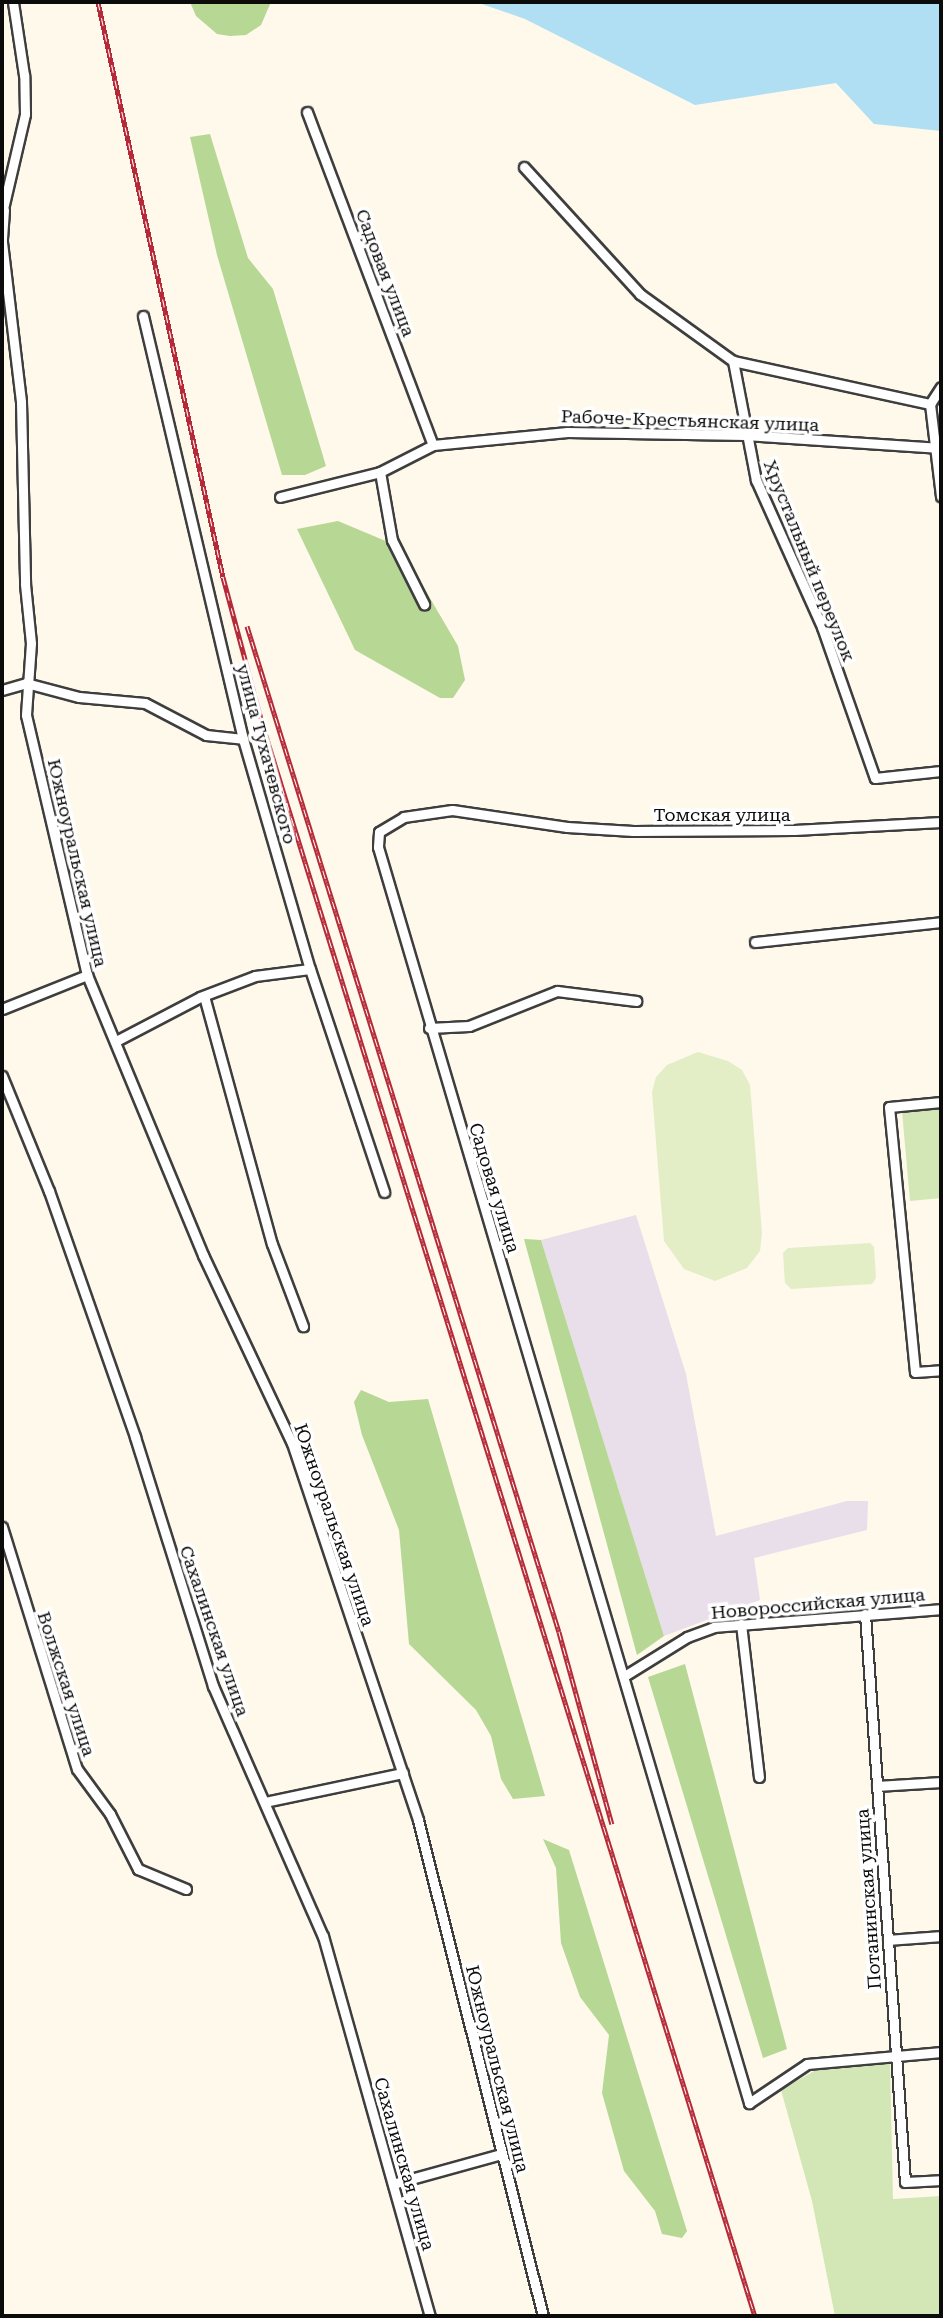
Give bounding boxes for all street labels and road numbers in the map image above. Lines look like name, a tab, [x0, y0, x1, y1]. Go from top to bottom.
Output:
street label: Садовая улица	[351, 206, 419, 340]
street label: Рабоче-Крестьянская улица	[561, 406, 819, 436]
street label: Хрустальный переулок	[759, 457, 859, 665]
street label: улица Тухачевского	[232, 662, 300, 846]
street label: Южноуральская улица	[43, 757, 111, 969]
street label: Томская улица	[654, 804, 790, 826]
street label: Садовая улица	[464, 1120, 524, 1256]
street label: Южноуральская улица	[289, 1421, 379, 1629]
street label: Сахалинская улица	[175, 1543, 253, 1719]
street label: Новороссийская улица	[710, 1584, 926, 1624]
street label: Волжская улица	[32, 1609, 100, 1759]
street label: Потанинская улица	[852, 1808, 886, 1990]
street label: Южноуральская улица	[461, 1963, 533, 2175]
street label: Сахалинская улица	[369, 2075, 439, 2253]

